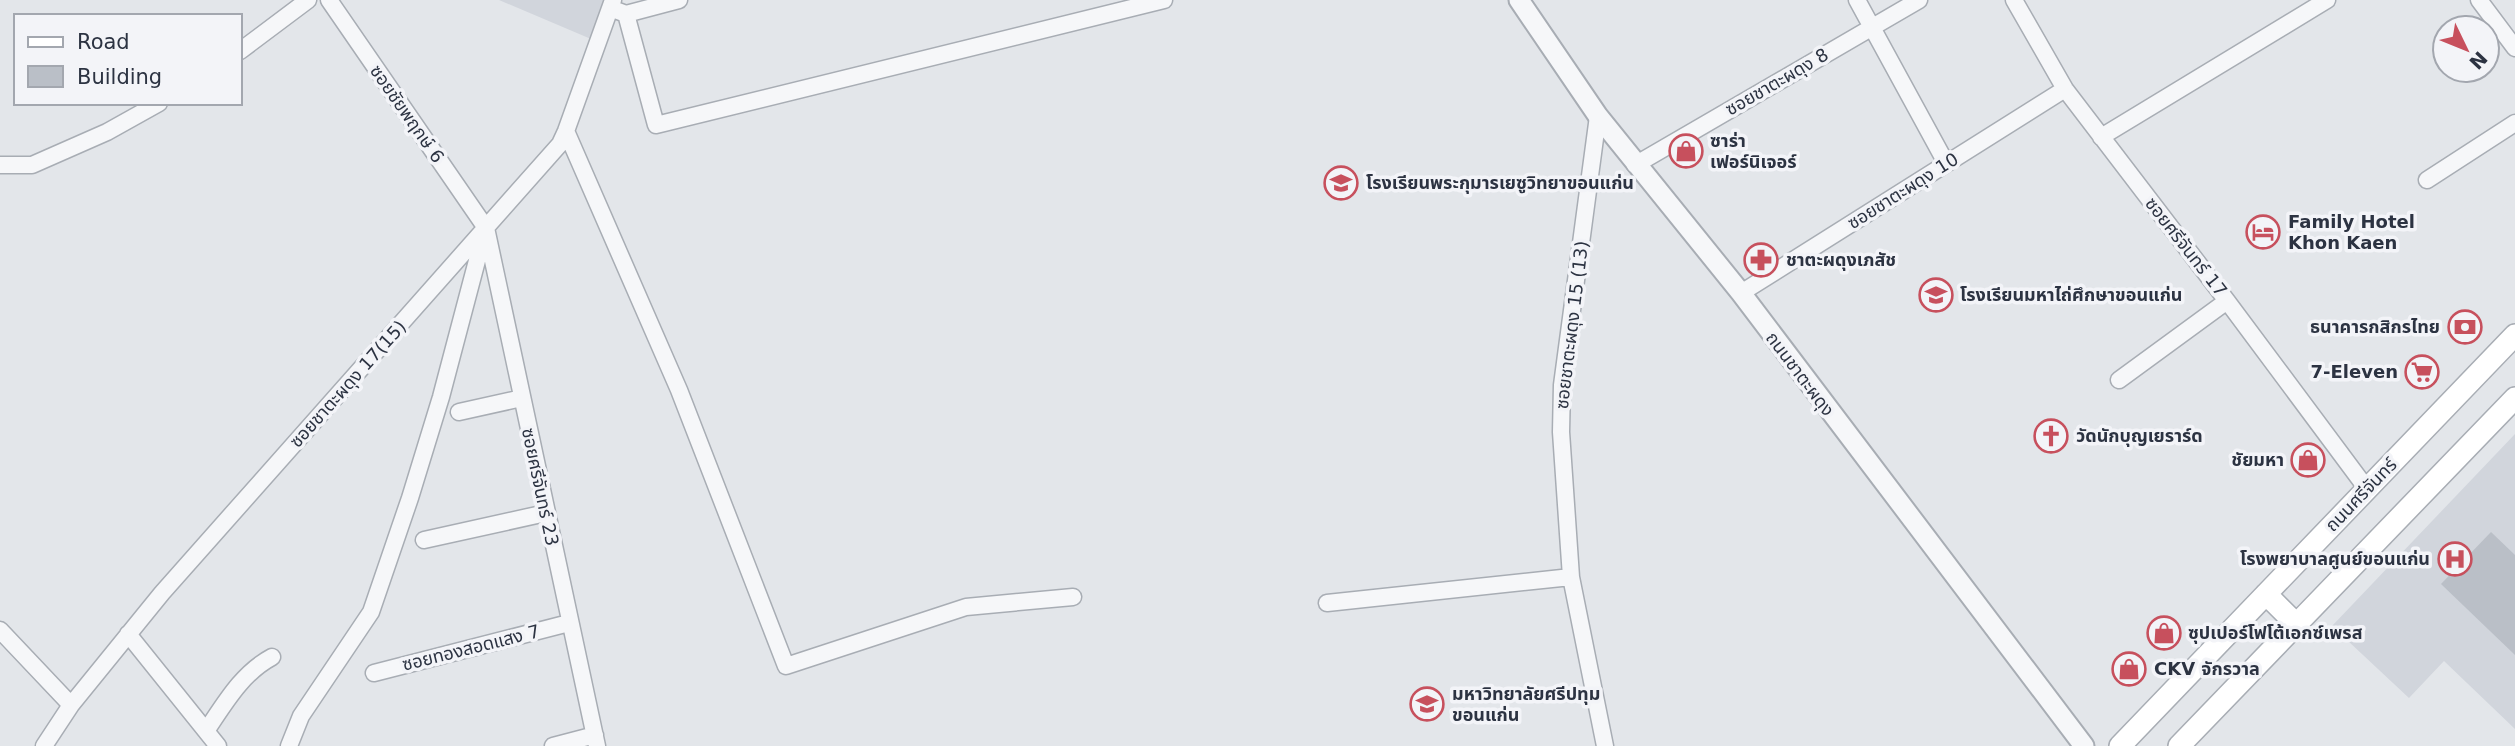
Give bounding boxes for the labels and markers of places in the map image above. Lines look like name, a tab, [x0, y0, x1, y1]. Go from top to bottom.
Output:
place label: ซาร่า เฟอร์นิเจอร์	[1710, 130, 1797, 172]
shop icon: ซาร่า เฟอร์นิเจอร์	[1667, 132, 1705, 170]
school or university icon: โรงเรียนพระกุมารเยซูวิทยาขอนแก่น	[1322, 164, 1360, 202]
place label: โรงเรียนพระกุมารเยซูวิทยาขอนแก่น	[1366, 172, 1634, 194]
place label: Family Hotel Khon Kaen	[2288, 211, 2415, 253]
hotel icon: Family Hotel Khon Kaen	[2244, 213, 2282, 251]
pharmacy icon: ชาตะผดุงเภสัช	[1742, 241, 1780, 279]
place label: ชาตะผดุงเภสัช	[1786, 249, 1896, 271]
school or university icon: โรงเรียนมหาไถ่ศึกษาขอนแก่น	[1917, 276, 1955, 314]
place label: โรงเรียนมหาไถ่ศึกษาขอนแก่น	[1960, 284, 2183, 305]
bank icon: ธนาคารกสิกรไทย	[2446, 308, 2484, 346]
place label: ธนาคารกสิกรไทย	[2310, 316, 2440, 337]
supermarket icon: 7-Eleven	[2403, 353, 2441, 391]
place label: 7-Eleven	[2311, 361, 2398, 382]
church icon: วัดนักบุญเยราร์ด	[2032, 417, 2070, 455]
place label: วัดนักบุญเยราร์ด	[2076, 425, 2203, 447]
shop icon: ชัยมหา	[2289, 441, 2327, 479]
place label: ชัยมหา	[2231, 449, 2284, 470]
hospital icon: โรงพยาบาลศูนย์ขอนแก่น	[2436, 540, 2474, 578]
place label: โรงพยาบาลศูนย์ขอนแก่น	[2240, 548, 2430, 570]
shop icon: ซุปเปอร์โฟโต้เอกซ์เพรส	[2145, 614, 2183, 652]
place label: ซุปเปอร์โฟโต้เอกซ์เพรส	[2188, 622, 2363, 644]
shop icon: CKV จักรวาล	[2110, 650, 2148, 688]
place label: CKV จักรวาล	[2154, 658, 2260, 679]
place label: มหาวิทยาลัยศรีปทุม ขอนแก่น	[1452, 683, 1600, 725]
school or university icon: มหาวิทยาลัยศรีปทุม ขอนแก่น	[1408, 685, 1446, 723]

